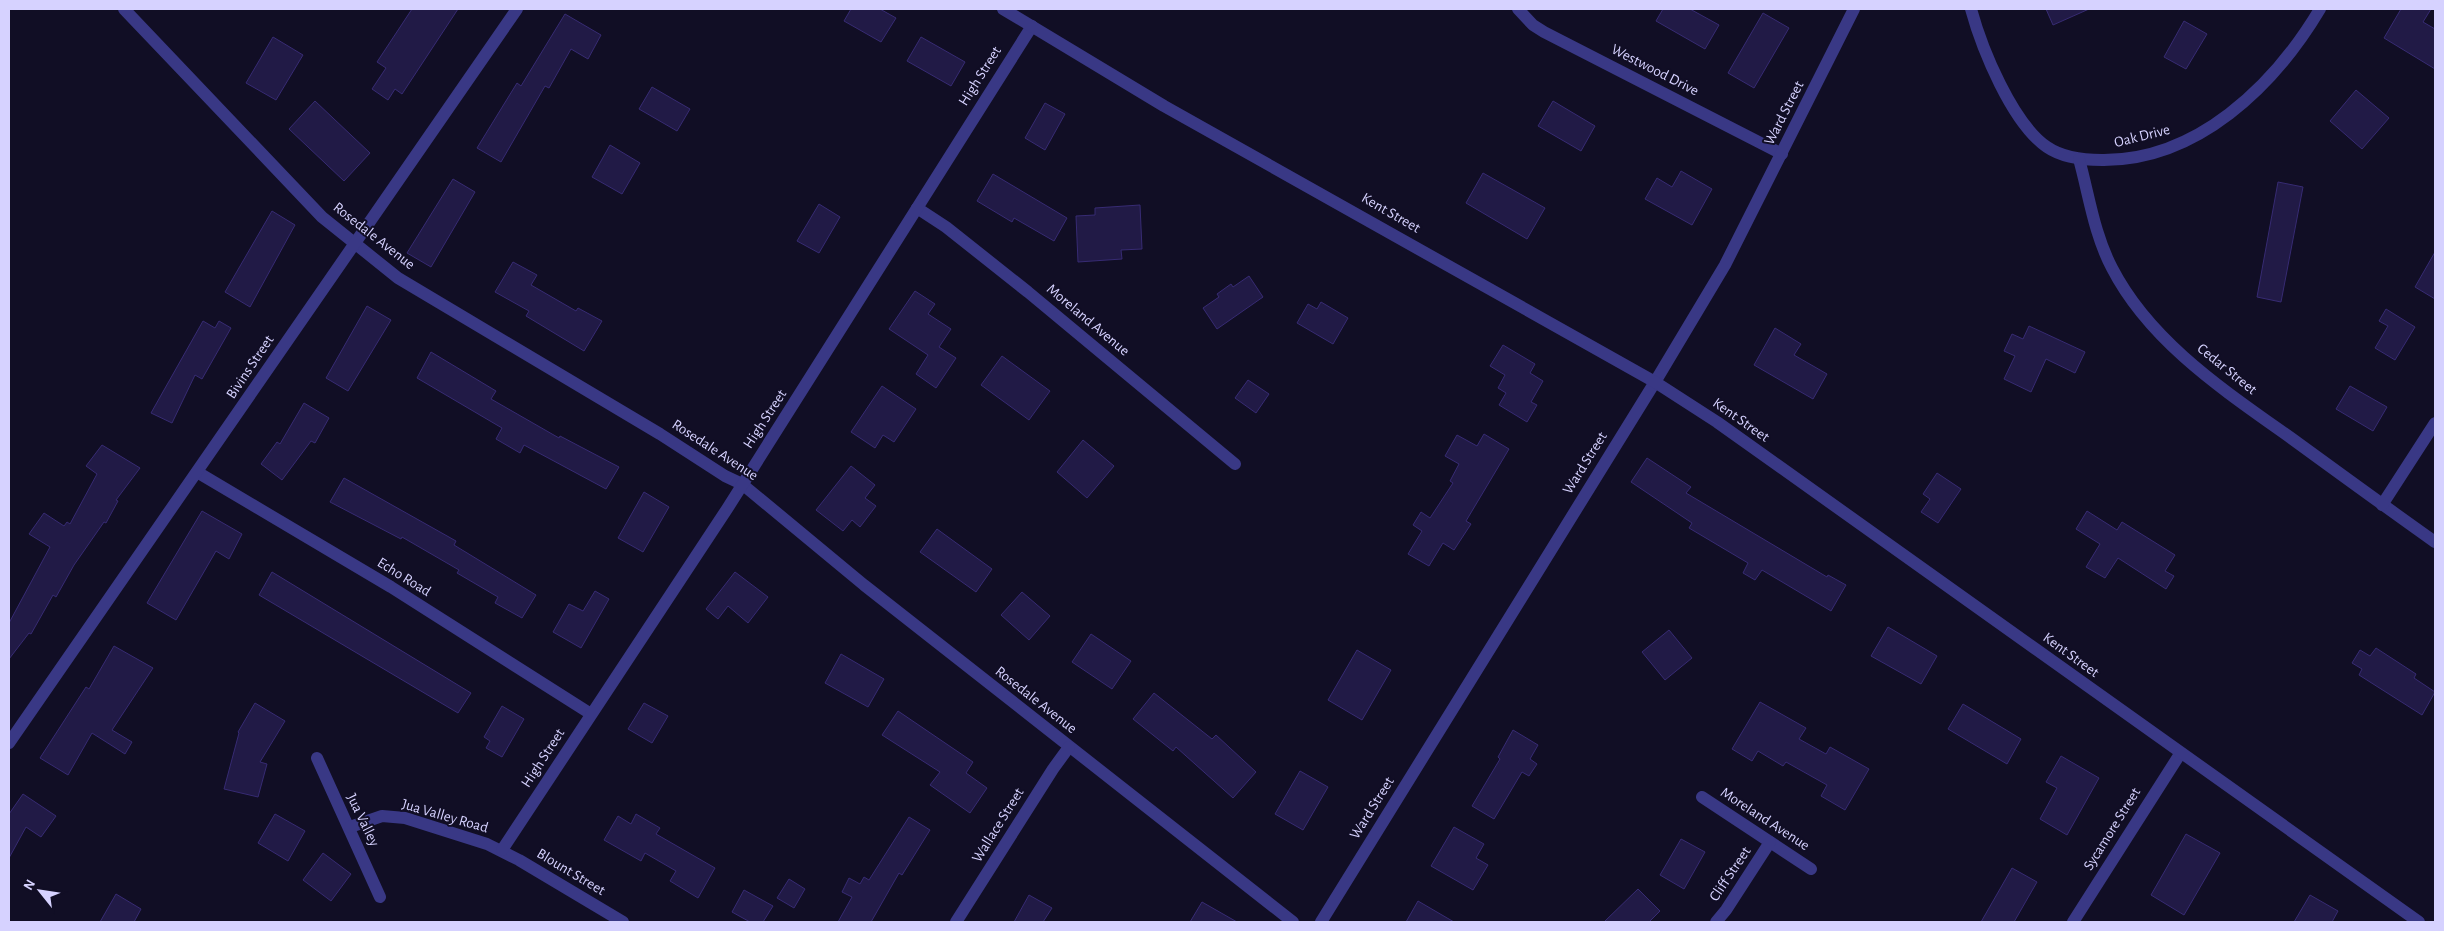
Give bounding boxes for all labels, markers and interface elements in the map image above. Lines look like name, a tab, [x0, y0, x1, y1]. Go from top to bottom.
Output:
street label: Westwood Drive	[1609, 42, 1701, 99]
street label: High Street	[956, 44, 1004, 108]
street label: Ward Street	[1761, 78, 1807, 147]
street label: Oak Drive	[2113, 122, 2172, 150]
street label: Kent Street	[1359, 190, 1423, 236]
street label: Rosedale Avenue	[330, 200, 418, 272]
street label: Moreland Avenue	[1044, 281, 1132, 359]
street label: Bivins Street	[223, 332, 277, 401]
street label: Cedar Street	[2194, 341, 2260, 397]
street label: High Street	[741, 387, 790, 451]
street label: Kent Street	[1710, 395, 1772, 445]
street label: Rosedale Avenue	[669, 417, 761, 483]
street label: Ward Street	[1560, 429, 1610, 497]
street label: Echo Road	[375, 555, 434, 599]
street label: Kent Street	[2040, 630, 2102, 680]
street label: Rosedale Avenue	[992, 664, 1080, 736]
street label: High Street	[519, 726, 568, 790]
street label: Ward Street	[1347, 774, 1397, 842]
street label: Wallace Street	[969, 785, 1027, 865]
street label: Moreland Avenue	[1718, 785, 1812, 853]
street label: Sycamore Street	[2081, 785, 2143, 873]
street label: Jua Valley	[344, 791, 382, 849]
street label: Jua Valley Road	[400, 796, 490, 836]
street label: Cliff Street	[1706, 844, 1754, 904]
street label: Blount Street	[534, 846, 608, 898]
north arrow	[15, 866, 65, 916]
text: N	[21, 877, 38, 893]

